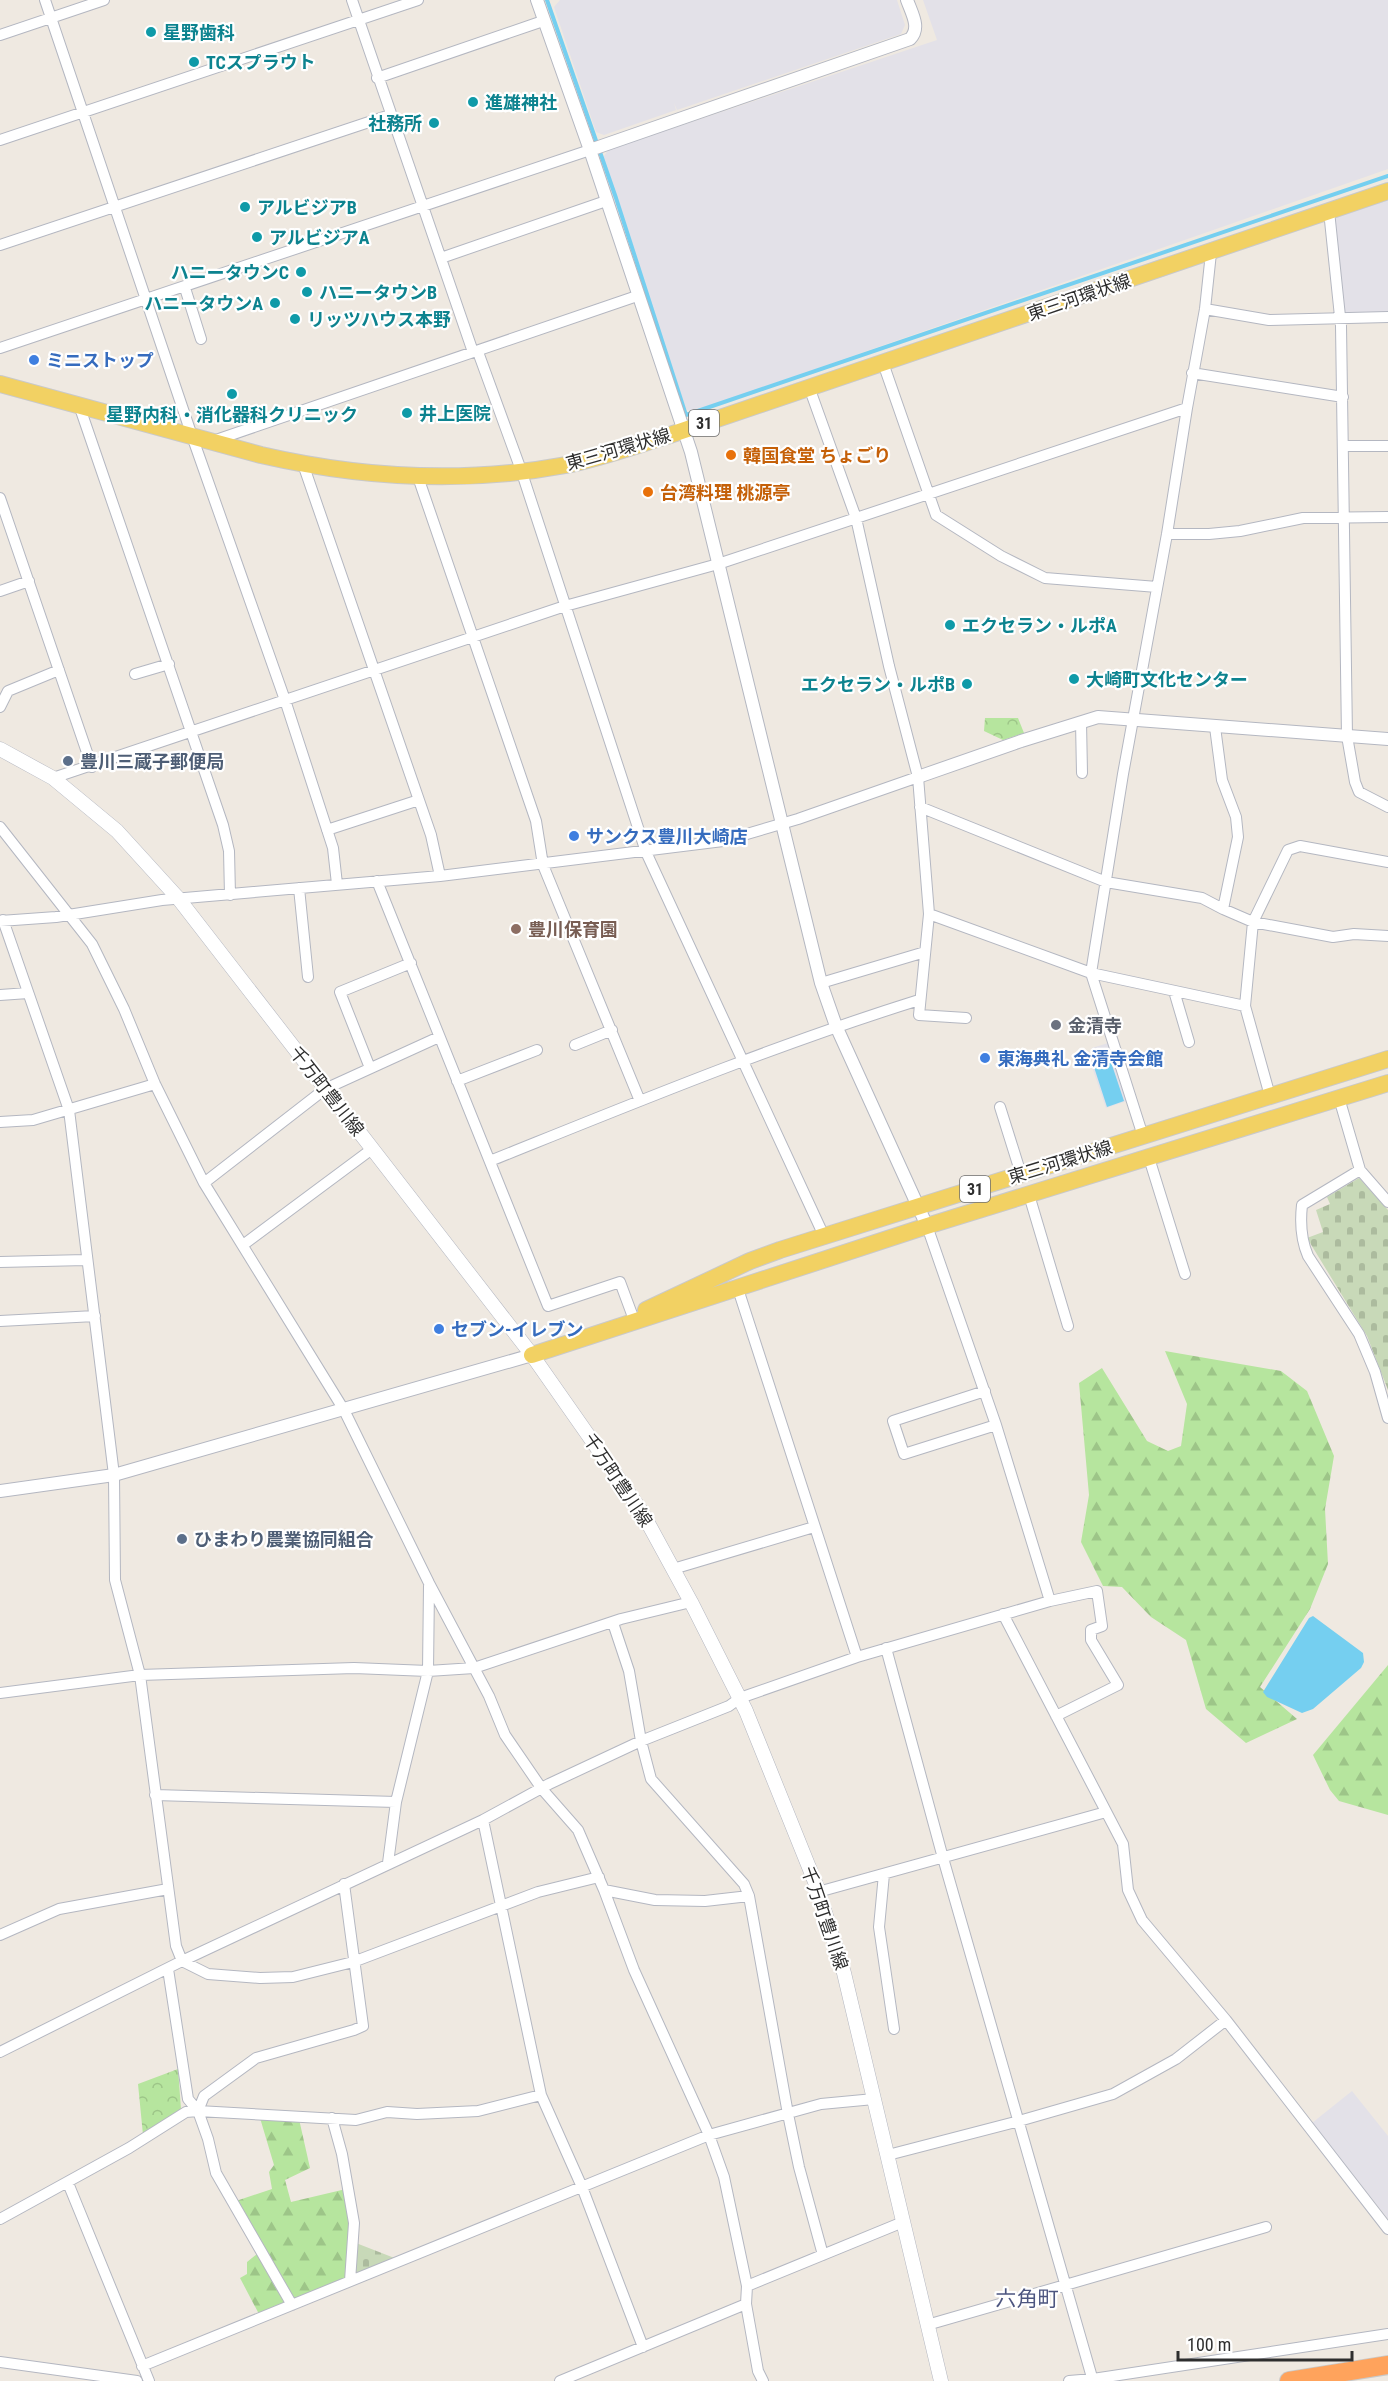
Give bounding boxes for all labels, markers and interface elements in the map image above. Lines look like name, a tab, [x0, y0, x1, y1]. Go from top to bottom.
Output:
place label: 星野歯科	[163, 22, 235, 43]
marker: 星野歯科	[144, 25, 158, 39]
place label: TCスプラウト	[206, 52, 316, 73]
marker: TCスプラウト	[187, 55, 201, 69]
place label: 進雄神社	[485, 92, 557, 113]
marker: 進雄神社	[466, 95, 480, 109]
place label: 社務所	[368, 113, 422, 134]
marker: 社務所	[427, 116, 441, 130]
place label: アルビジアB	[257, 197, 357, 218]
marker: アルビジアB	[238, 200, 252, 214]
place label: アルビジアA	[269, 227, 370, 248]
marker: アルビジアA	[250, 230, 264, 244]
place label: ハニータウンC	[171, 262, 289, 283]
marker: ハニータウンC	[294, 265, 308, 279]
street label: 東三河環状線	[1025, 269, 1133, 325]
place label: ハニータウンB	[319, 282, 437, 303]
marker: ハニータウンB	[300, 285, 314, 299]
place label: ハニータウンA	[144, 293, 263, 314]
marker: ハニータウンA	[268, 296, 282, 310]
place label: リッツハウス本野	[307, 309, 451, 330]
marker: リッツハウス本野	[288, 312, 302, 326]
place label: ミニストップ	[46, 350, 154, 371]
marker: ミニストップ	[27, 353, 41, 367]
marker: 星野内科・消化器科クリニック	[225, 387, 239, 401]
place label: 井上医院	[419, 403, 491, 424]
place label: 星野内科・消化器科クリニック	[106, 404, 358, 425]
marker: 井上医院	[400, 406, 414, 420]
road number: 31	[689, 410, 719, 436]
street label: 東三河環状線	[563, 424, 673, 474]
place label: 韓国食堂 ちょごり	[743, 445, 891, 466]
marker: 韓国食堂 ちょごり	[724, 448, 738, 462]
place label: 台湾料理 桃源亭	[660, 482, 790, 503]
marker: 台湾料理 桃源亭	[641, 485, 655, 499]
place label: エクセラン・ルポA	[962, 615, 1117, 636]
marker: エクセラン・ルポA	[943, 618, 957, 632]
place label: 大崎町文化センター	[1086, 669, 1248, 690]
marker: 大崎町文化センター	[1067, 672, 1081, 686]
place label: エクセラン・ルポB	[801, 674, 955, 695]
marker: エクセラン・ルポB	[960, 677, 974, 691]
place label: 豊川三蔵子郵便局	[80, 751, 224, 772]
marker: 豊川三蔵子郵便局	[61, 754, 75, 768]
place label: サンクス豊川大崎店	[586, 826, 747, 847]
marker: サンクス豊川大崎店	[567, 829, 581, 843]
place label: 豊川保育園	[528, 919, 618, 940]
marker: 豊川保育園	[509, 922, 523, 936]
place label: 金清寺	[1068, 1015, 1122, 1036]
marker: 金清寺	[1049, 1018, 1063, 1032]
street label: 千万町豊川線	[285, 1042, 369, 1140]
place label: 東海典礼 金清寺会館	[997, 1048, 1163, 1069]
marker: 東海典礼 金清寺会館	[978, 1051, 992, 1065]
street label: 東三河環状線	[1005, 1136, 1115, 1188]
road number: 31	[960, 1176, 990, 1202]
place label: セブン-イレブン	[451, 1319, 584, 1340]
marker: セブン-イレブン	[432, 1322, 446, 1336]
street label: 千万町豊川線	[579, 1429, 657, 1531]
place label: ひまわり農業協同組合	[194, 1529, 374, 1550]
marker: ひまわり農業協同組合	[175, 1532, 189, 1546]
street label: 千万町豊川線	[797, 1864, 853, 1972]
district label: 六角町	[996, 2287, 1059, 2311]
scale bar	[1178, 2324, 1352, 2362]
text: 100 m	[1187, 2334, 1231, 2355]

